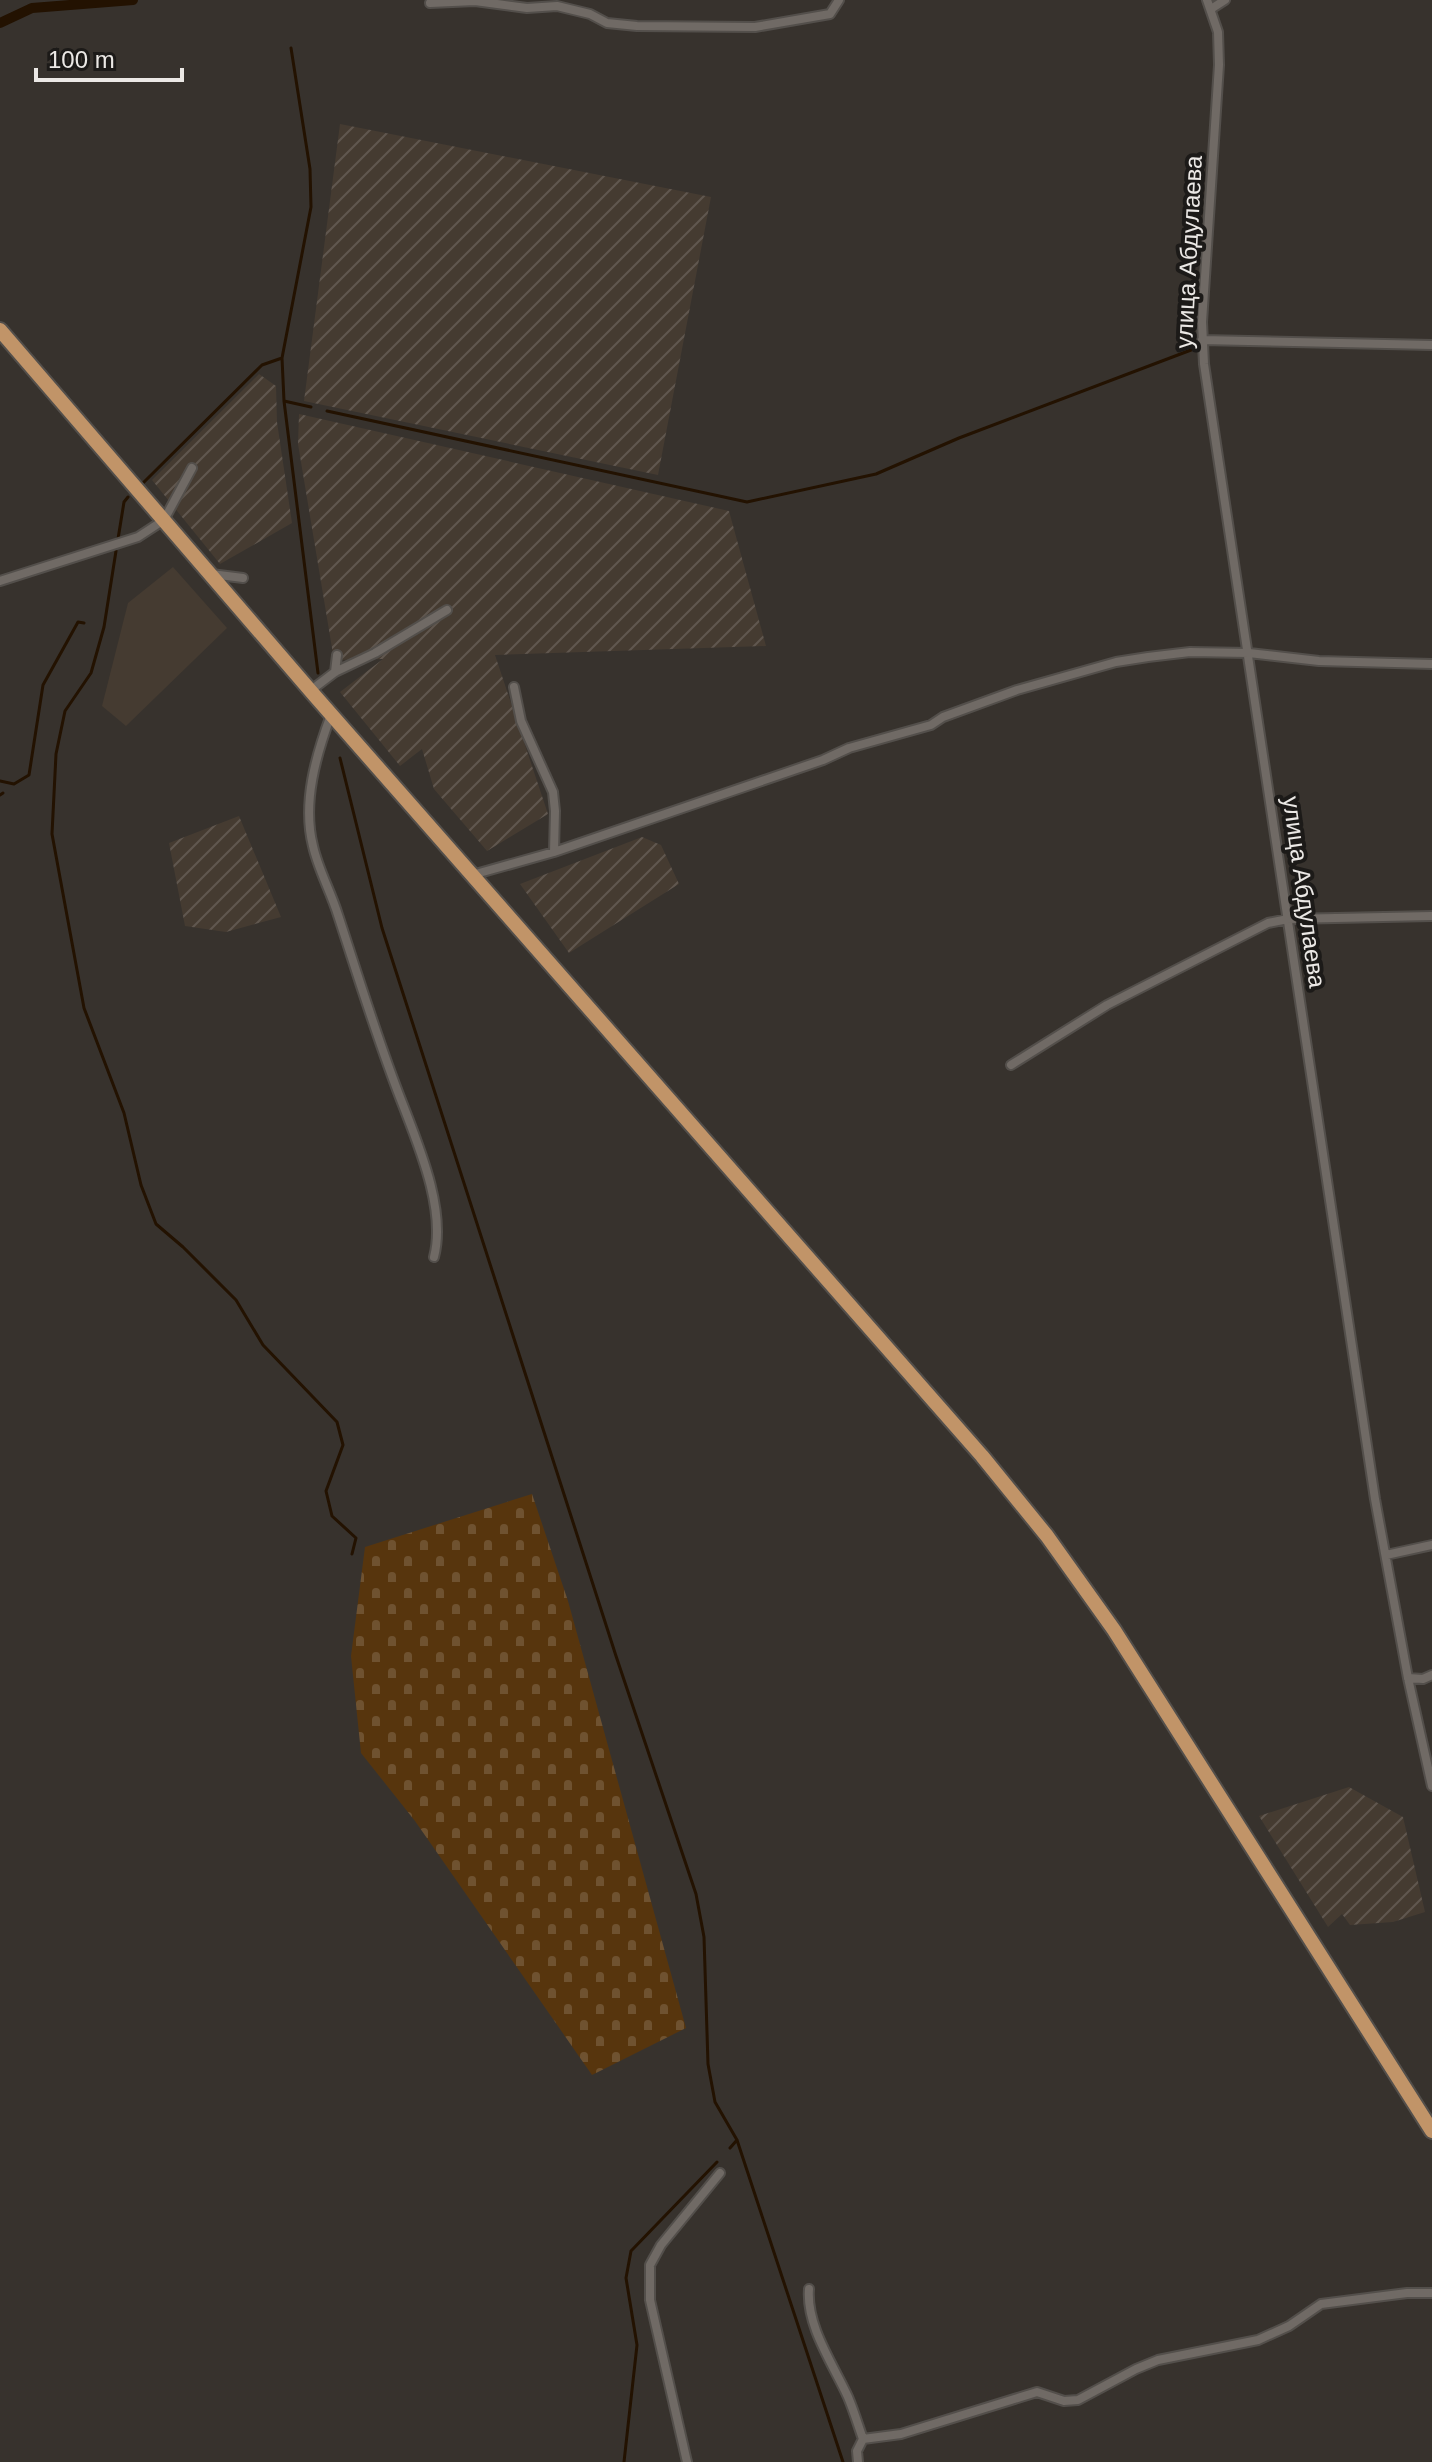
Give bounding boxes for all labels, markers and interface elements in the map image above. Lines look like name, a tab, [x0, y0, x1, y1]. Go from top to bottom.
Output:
scale bar	[36, 32, 182, 82]
text: 100 m	[48, 46, 115, 73]
street label: улица Абдулаева	[1170, 154, 1207, 349]
street label: улица Абдулаева	[1278, 794, 1331, 990]

